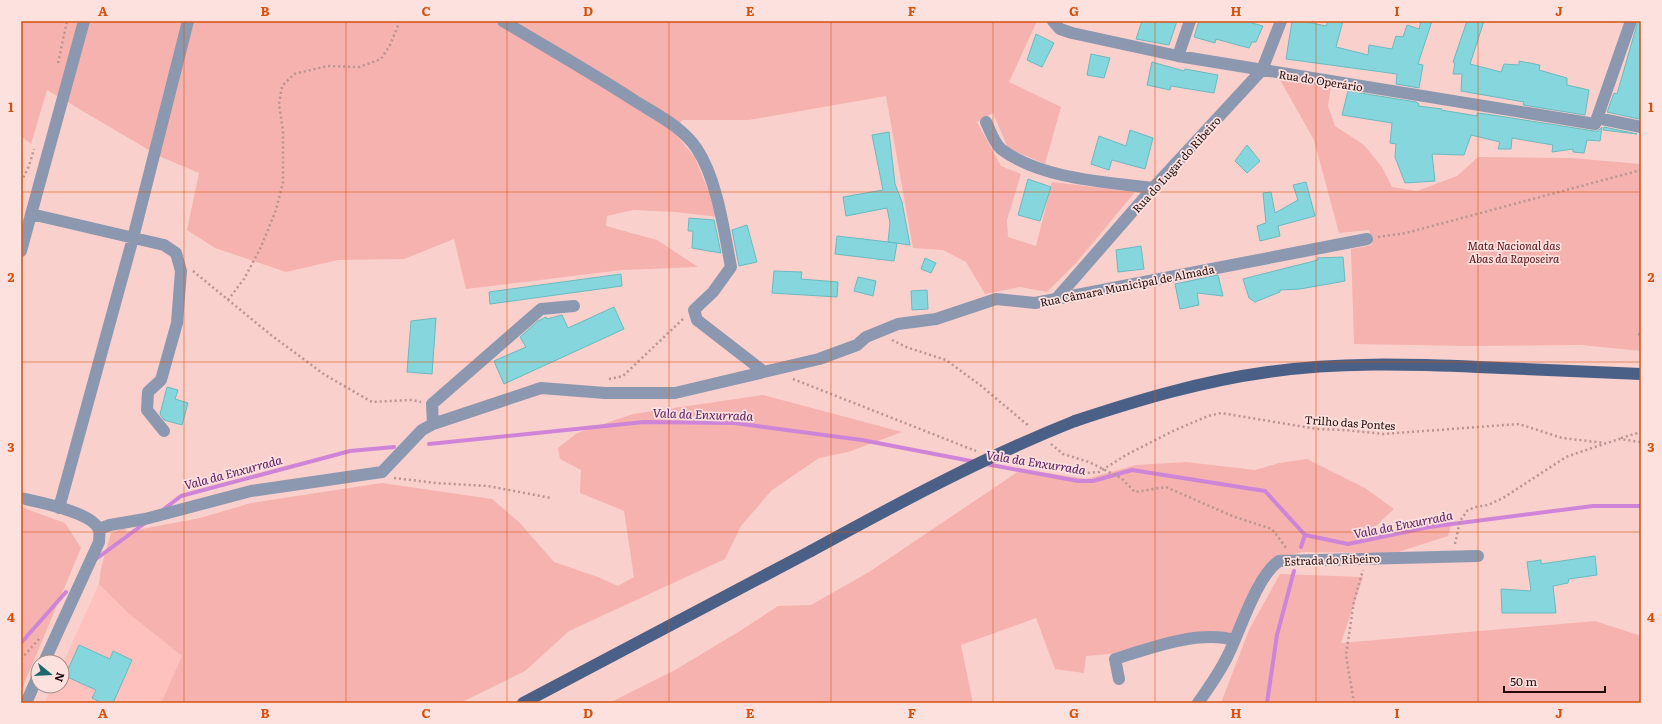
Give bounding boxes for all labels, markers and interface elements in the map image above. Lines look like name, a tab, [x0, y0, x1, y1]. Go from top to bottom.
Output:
text: A	[98, 1, 108, 20]
text: B	[261, 1, 270, 20]
text: C	[421, 1, 431, 20]
text: D	[583, 1, 593, 20]
text: E	[746, 1, 755, 20]
text: F	[908, 1, 916, 20]
text: G	[1069, 1, 1079, 20]
text: H	[1231, 1, 1242, 20]
text: I	[1394, 1, 1400, 20]
text: J	[1555, 1, 1563, 20]
street label: Rua do Operário	[1278, 65, 1364, 95]
text: 1	[8, 97, 14, 116]
text: 1	[1648, 97, 1654, 116]
street label: Rua do Lugar do Ribeiro	[1128, 112, 1224, 216]
park label: Mata Nacional das Abas da Raposeira	[1468, 237, 1561, 266]
street label: Rua Câmara Municipal de Almada	[1038, 260, 1216, 310]
text: 2	[8, 267, 15, 286]
text: 2	[1648, 267, 1655, 286]
water label: Vala da Enxurrada	[652, 403, 754, 425]
street label: Trilho das Pontes	[1304, 411, 1396, 433]
text: 3	[7, 437, 15, 456]
text: 3	[1647, 437, 1655, 456]
water label: Vala da Enxurrada	[985, 445, 1087, 479]
water label: Vala da Enxurrada	[182, 450, 284, 494]
water label: Vala da Enxurrada	[1352, 506, 1454, 542]
street label: Estrada do Ribeiro	[1284, 549, 1380, 569]
text: 4	[7, 607, 15, 626]
text: 4	[1647, 607, 1655, 626]
north arrow	[30, 654, 70, 694]
scale bar	[1504, 668, 1605, 694]
text: N	[51, 671, 69, 684]
text: 50 m	[1510, 672, 1537, 690]
text: A	[98, 703, 108, 722]
text: B	[261, 703, 270, 722]
text: C	[421, 703, 431, 722]
text: D	[583, 703, 593, 722]
text: E	[746, 703, 755, 722]
text: F	[908, 703, 916, 722]
text: G	[1069, 703, 1079, 722]
text: H	[1231, 703, 1242, 722]
text: I	[1394, 703, 1400, 722]
text: J	[1555, 703, 1563, 722]

